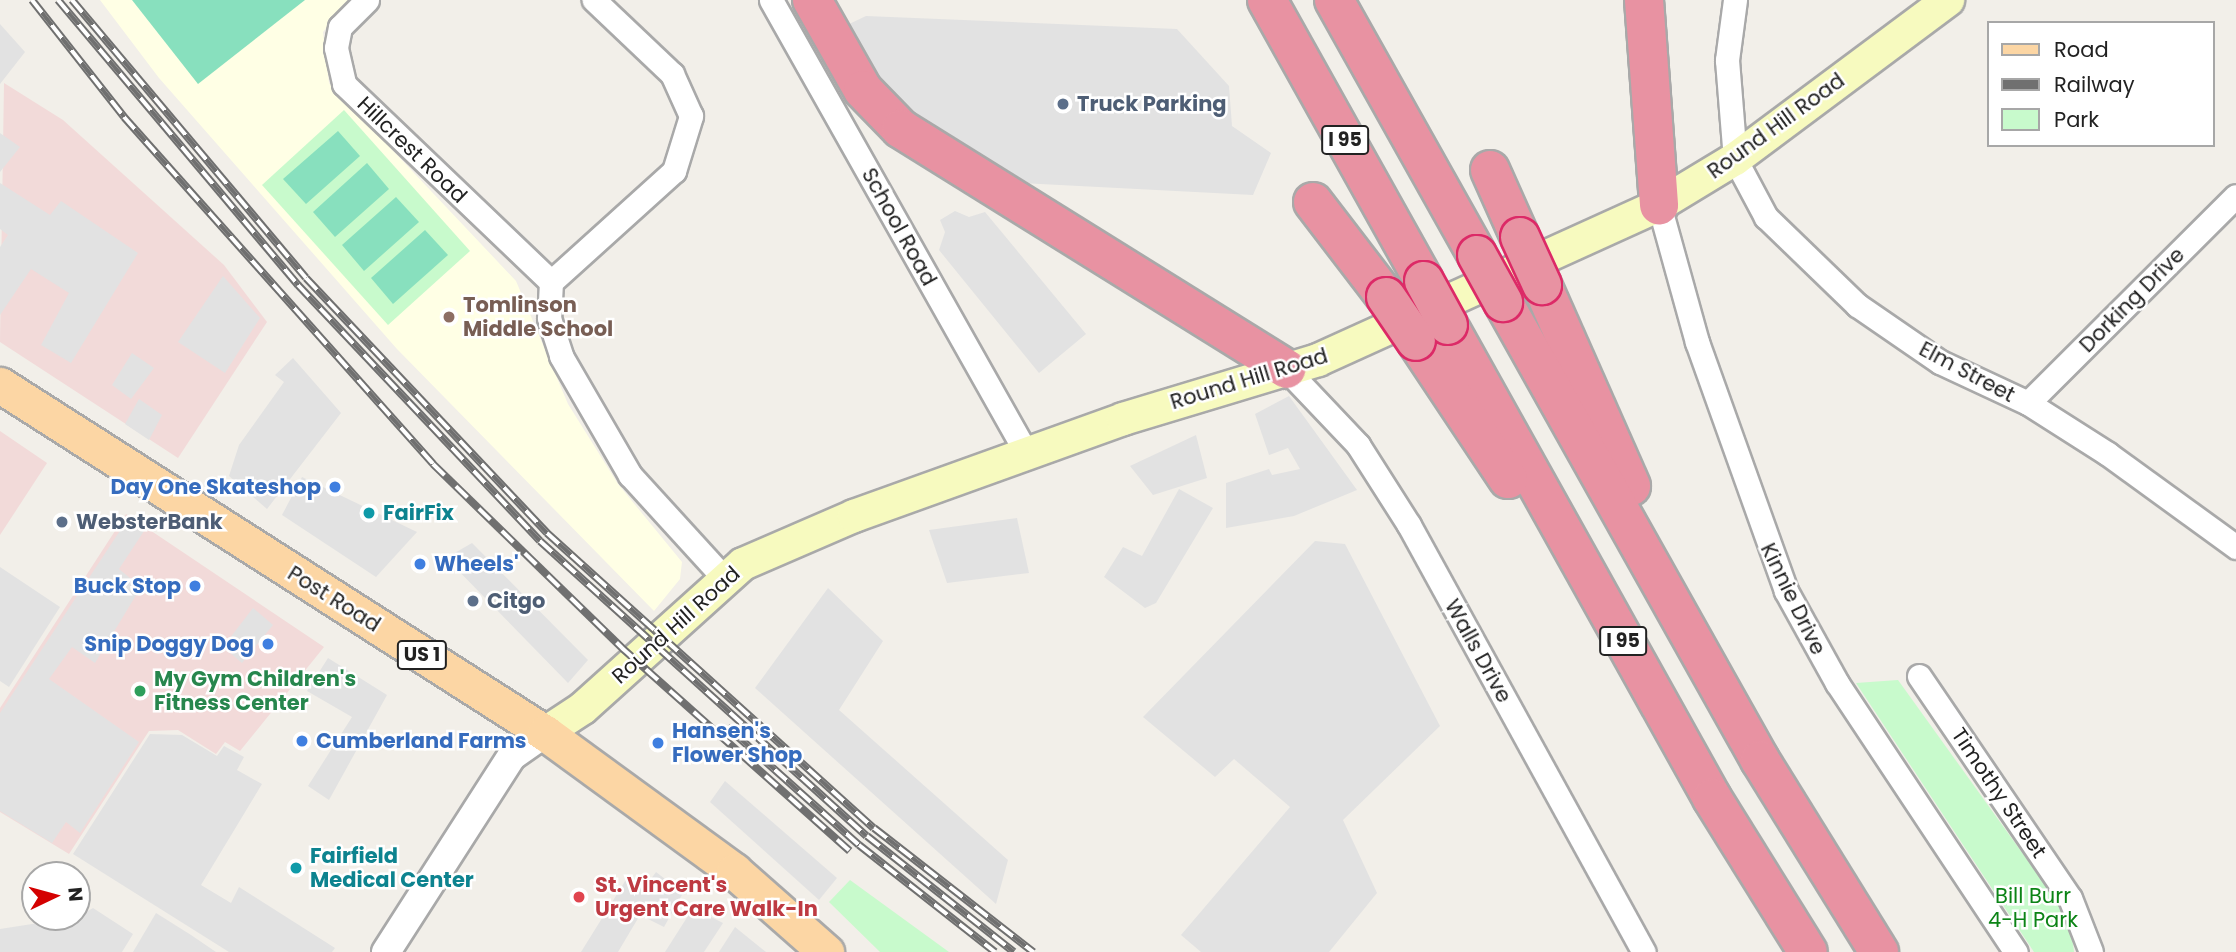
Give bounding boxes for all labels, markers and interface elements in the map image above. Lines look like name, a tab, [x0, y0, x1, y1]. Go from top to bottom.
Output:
legend	[1988, 21, 2215, 147]
text: Road	[2054, 35, 2109, 64]
street label: Round Hill Road	[1703, 68, 1849, 184]
text: Railway	[2054, 70, 2135, 99]
street label: Hillcrest Road	[352, 91, 472, 209]
place label: Truck Parking	[1077, 91, 1227, 117]
marker: Truck Parking	[1055, 96, 1071, 112]
text: Park	[2054, 105, 2099, 134]
road number: I 95	[1320, 124, 1370, 156]
street label: School Road	[856, 164, 942, 290]
street label: Dorking Drive	[2074, 242, 2190, 358]
place label: Tomlinson Middle School	[463, 292, 613, 342]
marker: Tomlinson Middle School	[441, 309, 457, 325]
street label: Elm Street	[1915, 336, 2019, 408]
street label: Round Hill Road	[1167, 343, 1331, 415]
place label: Day One Skateshop	[111, 474, 321, 500]
marker: Day One Skateshop	[327, 479, 343, 495]
place label: FairFix	[383, 500, 454, 526]
marker: FairFix	[361, 505, 377, 521]
place label: WebsterBank	[76, 509, 223, 535]
marker: WebsterBank	[54, 514, 70, 530]
street label: Kinnie Drive	[1755, 539, 1831, 659]
place label: Wheels'	[434, 551, 519, 577]
marker: Wheels'	[412, 556, 428, 572]
street label: Post Road	[283, 561, 385, 637]
street label: Round Hill Road	[607, 561, 745, 689]
place label: Buck Stop	[74, 573, 181, 599]
marker: Buck Stop	[187, 578, 203, 594]
place label: Citgo	[487, 588, 545, 614]
marker: Citgo	[465, 593, 481, 609]
street label: Walls Drive	[1439, 595, 1517, 707]
road number: I 95	[1598, 626, 1648, 656]
place label: Snip Doggy Dog	[84, 631, 254, 657]
marker: Snip Doggy Dog	[260, 636, 276, 652]
road number: US 1	[396, 640, 448, 670]
place label: My Gym Children's Fitness Center	[154, 666, 356, 716]
marker: My Gym Children's Fitness Center	[132, 683, 148, 699]
place label: Hansen's Flower Shop	[672, 718, 802, 768]
street label: Timothy Street	[1946, 723, 2052, 863]
place label: Cumberland Farms	[316, 728, 527, 754]
marker: Cumberland Farms	[294, 733, 310, 749]
marker: Hansen's Flower Shop	[650, 735, 666, 751]
place label: Fairfield Medical Center	[310, 843, 474, 893]
marker: Fairfield Medical Center	[288, 860, 304, 876]
north arrow	[21, 861, 91, 931]
place label: St. Vincent's Urgent Care Walk-In	[595, 872, 818, 922]
park label: Bill Burr 4-H Park	[1988, 883, 2078, 933]
text: N	[61, 886, 89, 903]
marker: St. Vincent's Urgent Care Walk-In	[569, 887, 589, 907]

